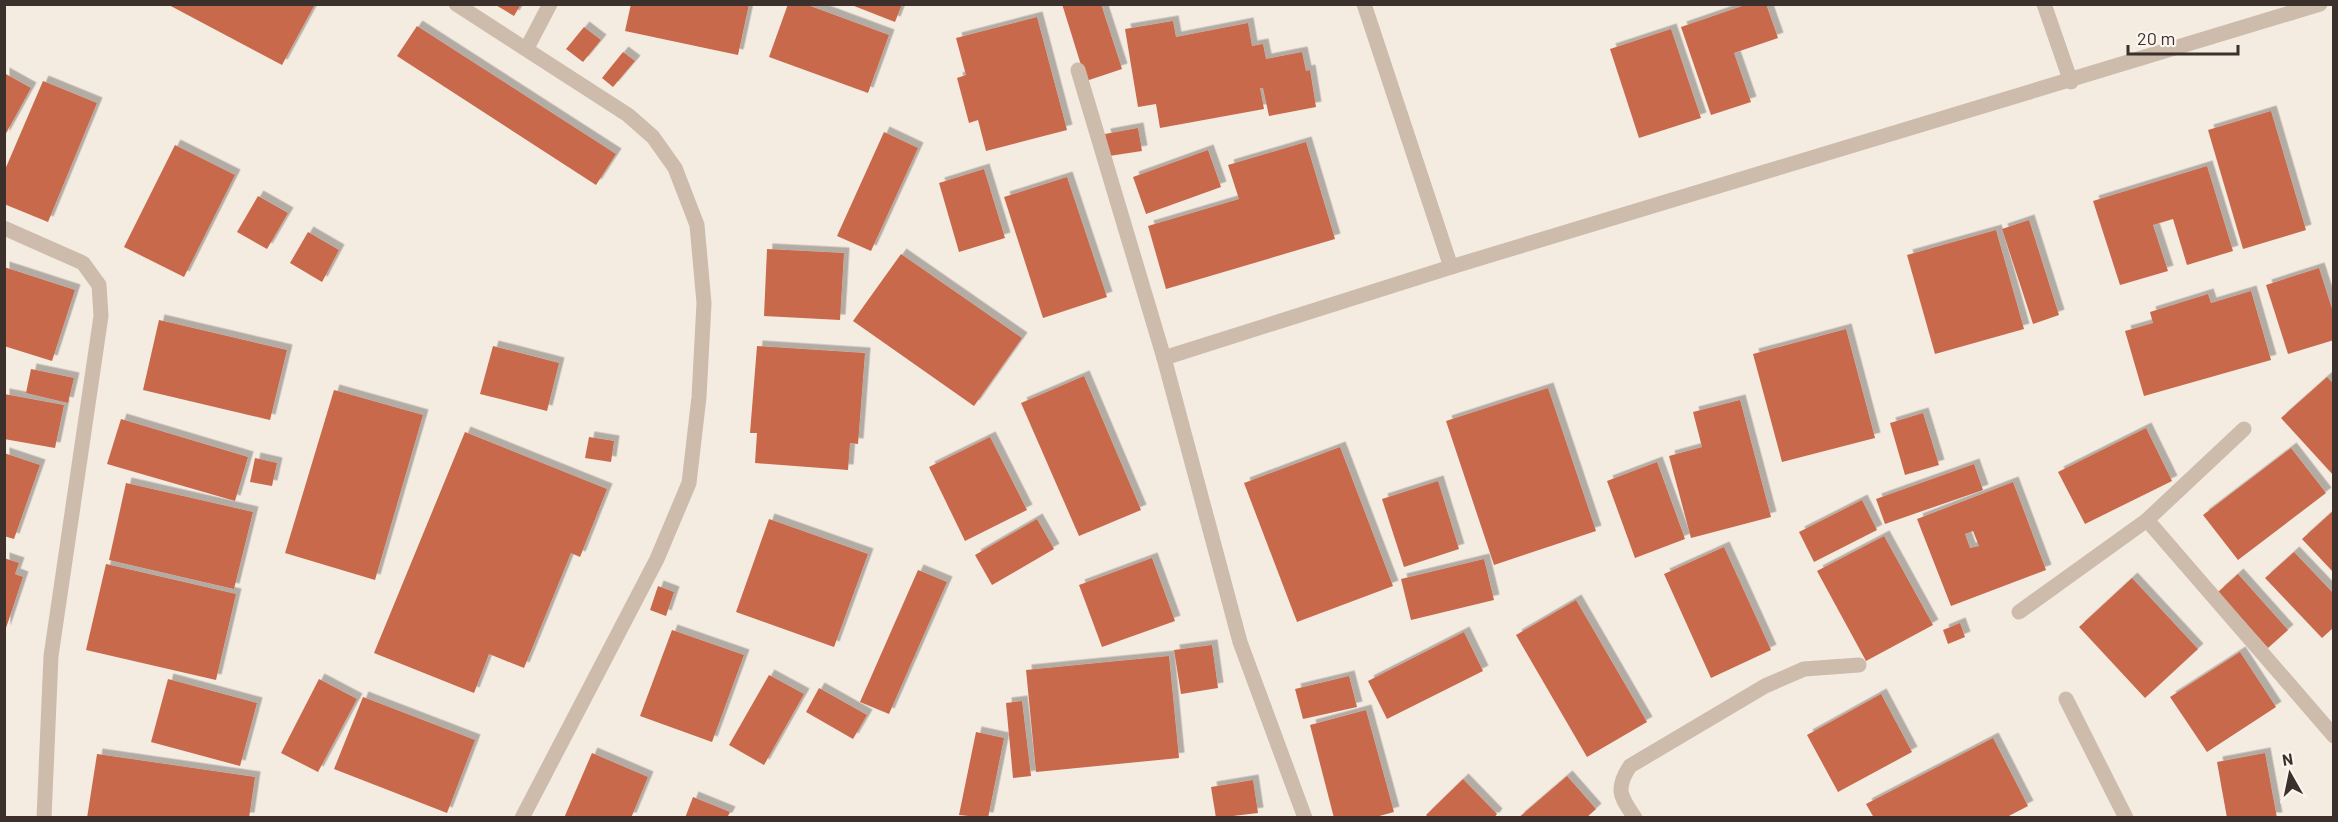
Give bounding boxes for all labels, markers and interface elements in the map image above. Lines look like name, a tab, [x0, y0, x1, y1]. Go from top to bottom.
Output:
scale bar	[2128, 18, 2238, 56]
text: 20 m	[2137, 27, 2175, 49]
north arrow	[2260, 744, 2320, 804]
text: N	[2281, 748, 2294, 769]

